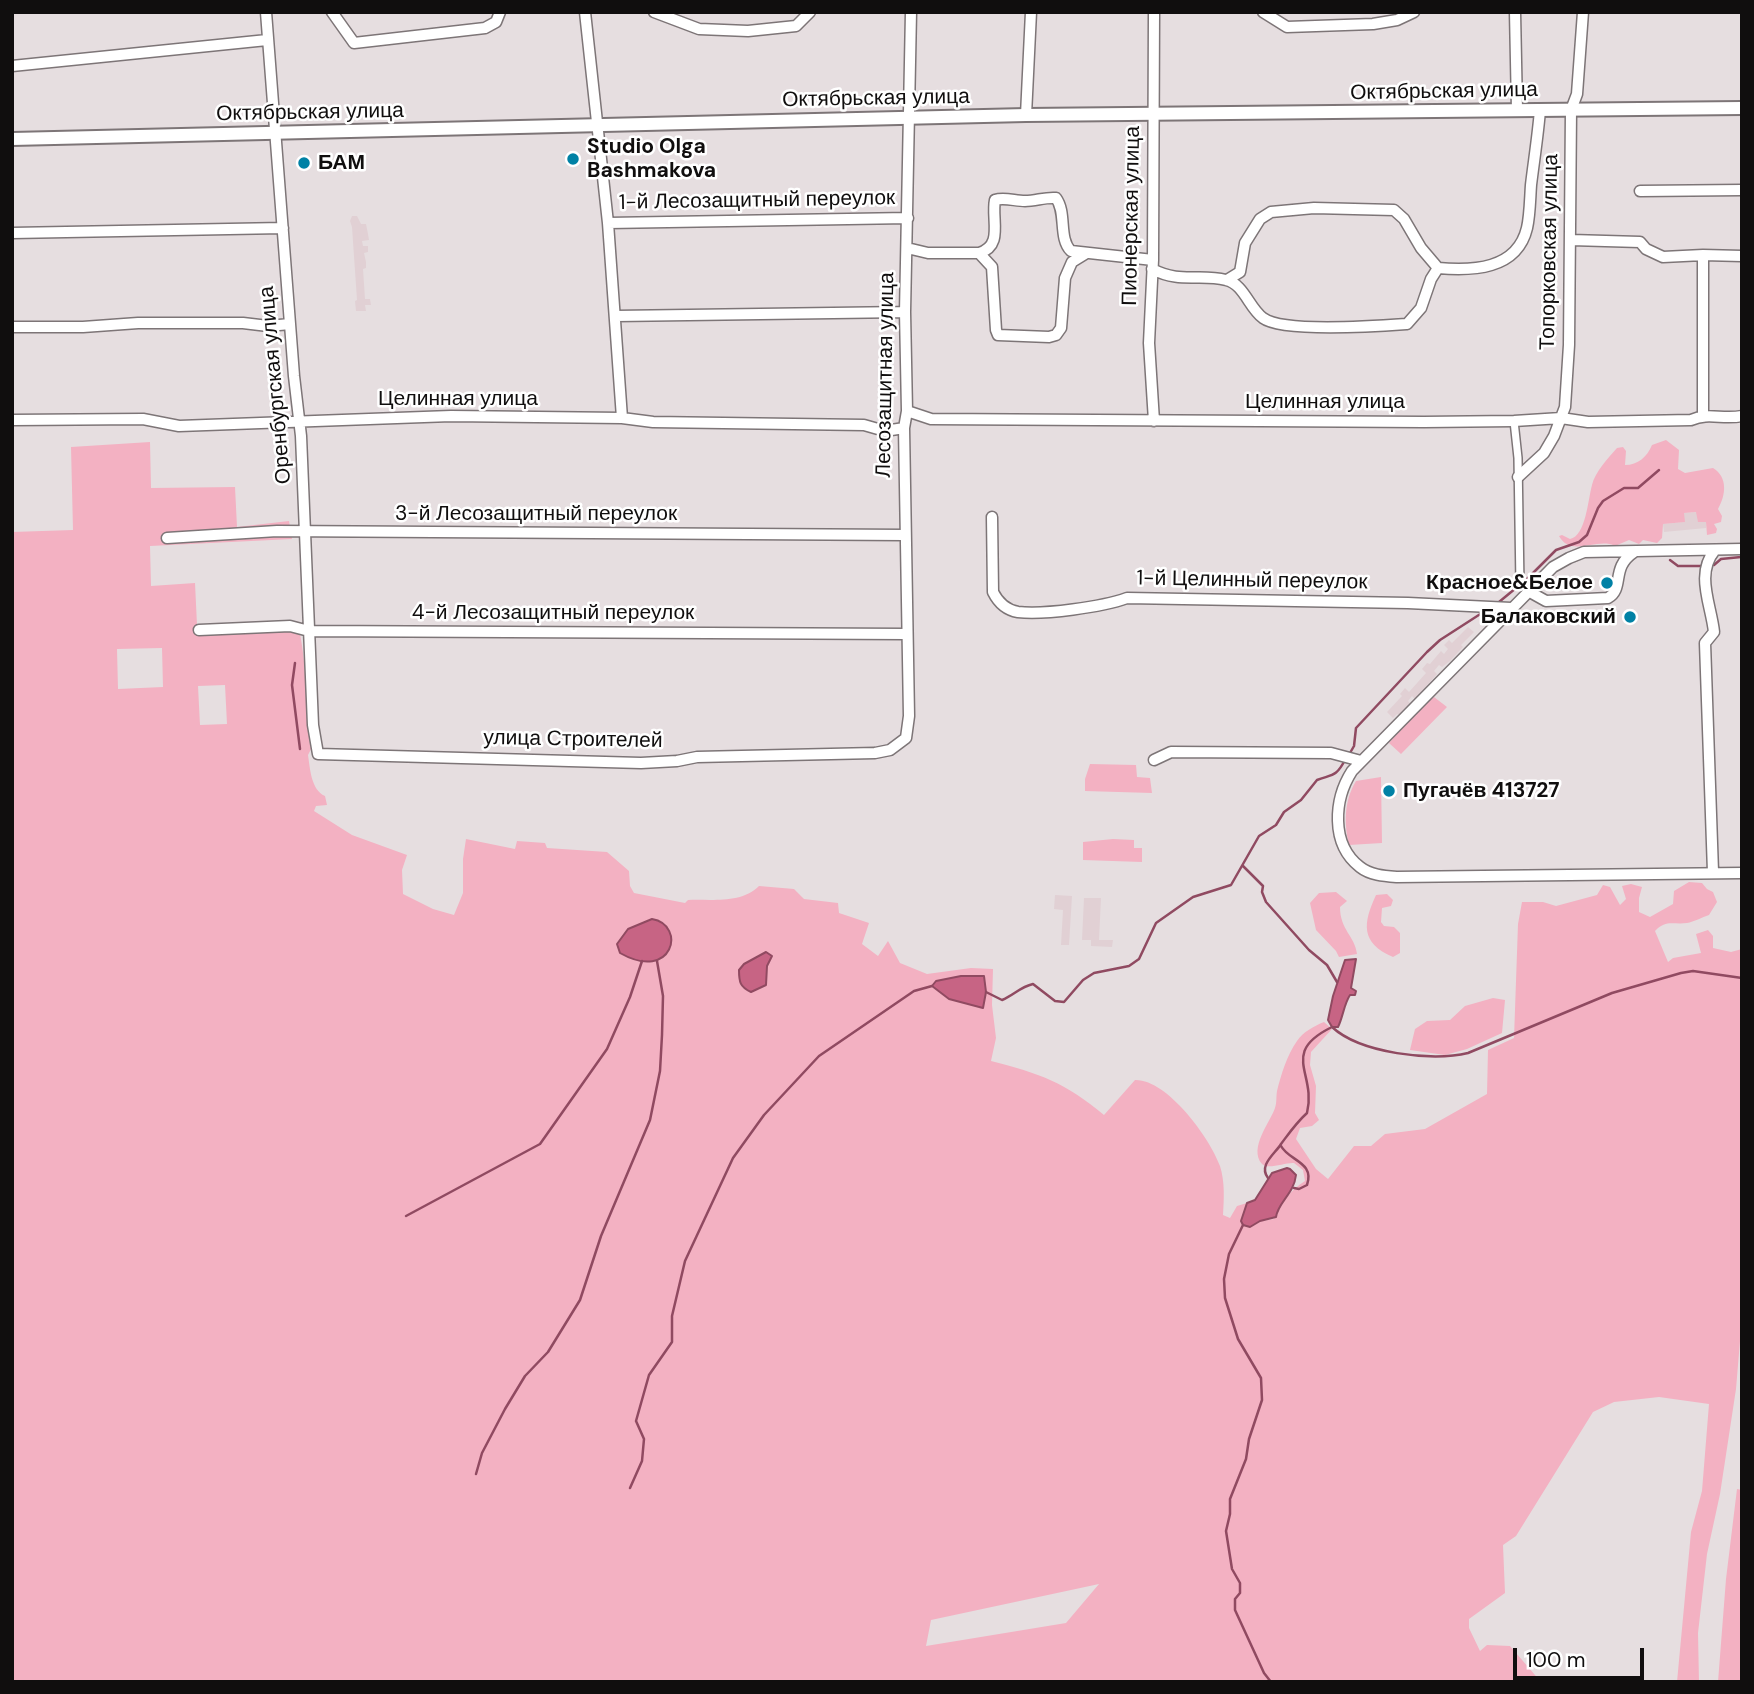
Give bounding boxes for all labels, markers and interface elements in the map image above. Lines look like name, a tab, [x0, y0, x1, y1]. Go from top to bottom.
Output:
street label: Октябрьская улица	[1350, 78, 1538, 106]
street label: Октябрьская улица	[782, 85, 970, 113]
street label: Октябрьская улица	[216, 99, 404, 127]
street label: Пионерская улица	[1118, 126, 1146, 306]
place label: Studio Olga Bashmakova	[587, 134, 716, 184]
place label: БАМ	[318, 150, 365, 176]
marker: Studio Olga Bashmakova	[565, 151, 581, 167]
street label: Топорковская улица	[1536, 154, 1564, 350]
marker: БАМ	[296, 155, 312, 171]
street label: 1-й Лесозащитный переулок	[619, 186, 895, 216]
street label: Лесозащитная улица	[872, 272, 900, 478]
street label: Оренбургская улица	[255, 285, 297, 485]
street label: Целинная улица	[378, 386, 538, 412]
street label: Целинная улица	[1245, 389, 1405, 415]
street label: 3-й Лесозащитный переулок	[395, 501, 677, 527]
street label: 1-й Целинный переулок	[1136, 566, 1368, 596]
place label: Красное&Белое	[1426, 570, 1593, 596]
marker: Красное&Белое	[1599, 575, 1615, 591]
street label: 4-й Лесозащитный переулок	[412, 600, 694, 626]
place label: Балаковский	[1481, 604, 1616, 630]
marker: Балаковский	[1622, 609, 1638, 625]
street label: улица Строителей	[483, 726, 663, 754]
place label: Пугачёв 413727	[1403, 778, 1559, 804]
marker: Пугачёв 413727	[1381, 783, 1397, 799]
scale bar	[1516, 1634, 1647, 1678]
text: 100 m	[1526, 1646, 1586, 1674]

